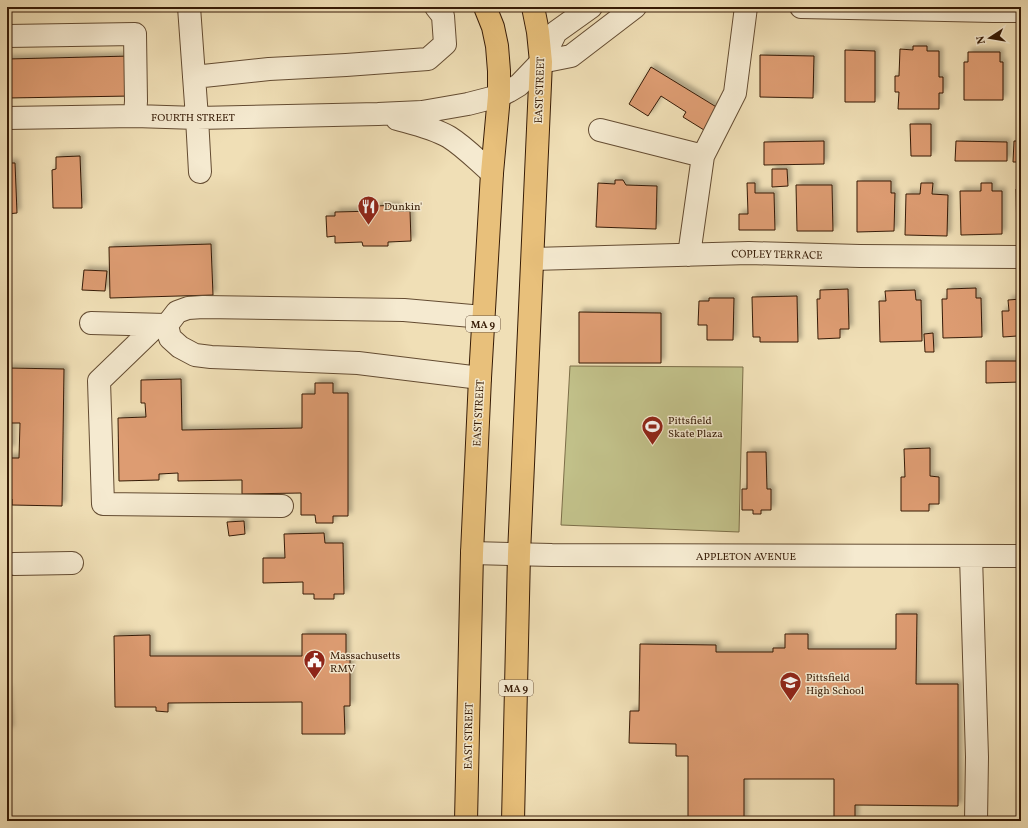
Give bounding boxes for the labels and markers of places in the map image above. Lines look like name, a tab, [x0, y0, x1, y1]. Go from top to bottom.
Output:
restaurant icon: Dunkin'	[356, 193, 382, 226]
place label: Dunkin'	[384, 200, 422, 215]
sports icon: Pittsfield Skate Plaza	[640, 413, 666, 446]
place label: Pittsfield Skate Plaza	[668, 414, 723, 442]
public building icon: Massachusetts RMV	[302, 648, 328, 681]
place label: Massachusetts RMV	[330, 649, 401, 677]
school or university icon: Pittsfield High School	[777, 670, 803, 703]
place label: Pittsfield High School	[806, 671, 864, 699]

